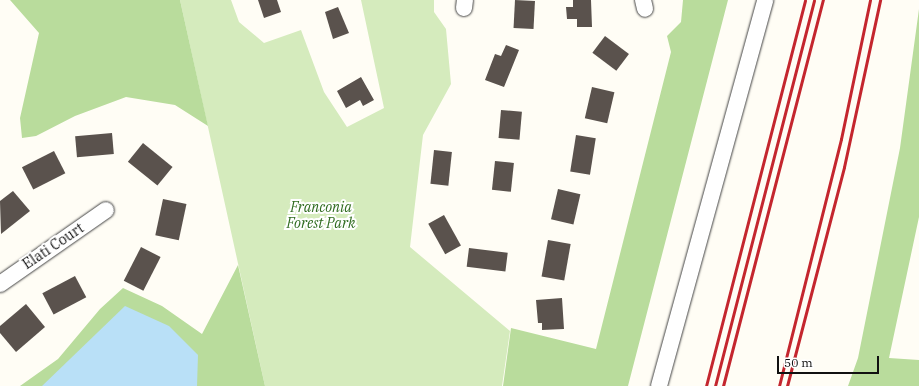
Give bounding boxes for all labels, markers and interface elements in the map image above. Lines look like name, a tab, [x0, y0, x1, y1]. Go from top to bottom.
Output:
park label: Franconia Forest Park	[287, 199, 355, 232]
street label: Elati Court	[19, 219, 87, 273]
scale bar	[779, 348, 881, 374]
text: 50 m	[784, 355, 813, 370]

